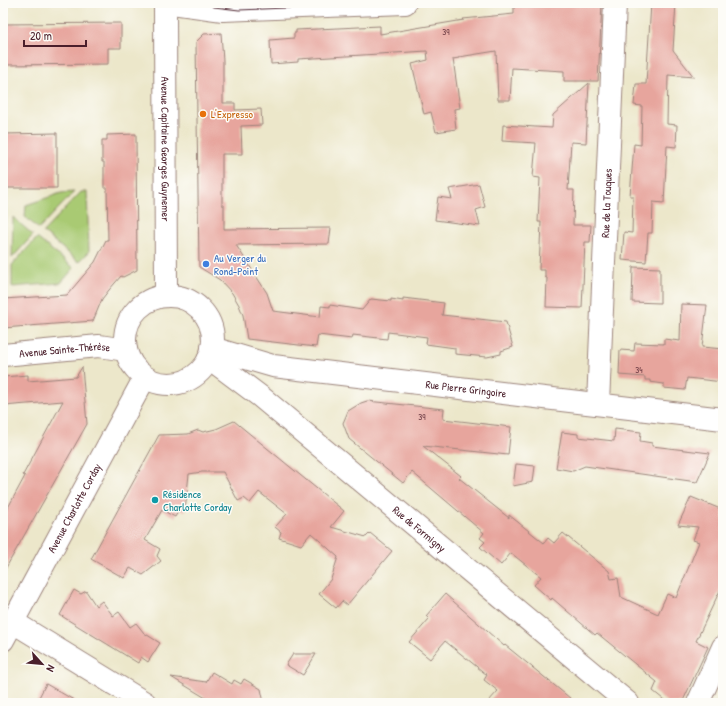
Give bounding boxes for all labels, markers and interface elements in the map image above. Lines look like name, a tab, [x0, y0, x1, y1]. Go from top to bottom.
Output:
scale bar	[24, 22, 86, 48]
house number: 39	[442, 26, 450, 38]
text: 20 m	[30, 27, 52, 44]
street label: Avenue Capitaine Georges Guynemer	[158, 77, 173, 222]
place label: L'Expresso	[211, 107, 253, 121]
marker: L'Expresso	[198, 109, 208, 119]
street label: Rue de la Touques	[598, 168, 615, 238]
place label: Au Verger du Rond-Point	[214, 251, 266, 278]
marker: Au Verger du Rond-Point	[201, 259, 211, 269]
street label: Avenue Sainte-Thérèse	[19, 339, 112, 360]
house number: 34	[635, 364, 643, 376]
street label: Rue Pierre Gringoire	[425, 377, 508, 401]
house number: 39	[418, 411, 426, 423]
street label: Avenue Charlotte Corday	[44, 461, 104, 555]
place label: Résidence Charlotte Corday	[163, 487, 232, 514]
marker: Résidence Charlotte Corday	[150, 495, 160, 505]
street label: Rue de Formigny	[390, 503, 449, 555]
north arrow	[22, 644, 62, 684]
text: N	[43, 663, 58, 674]

